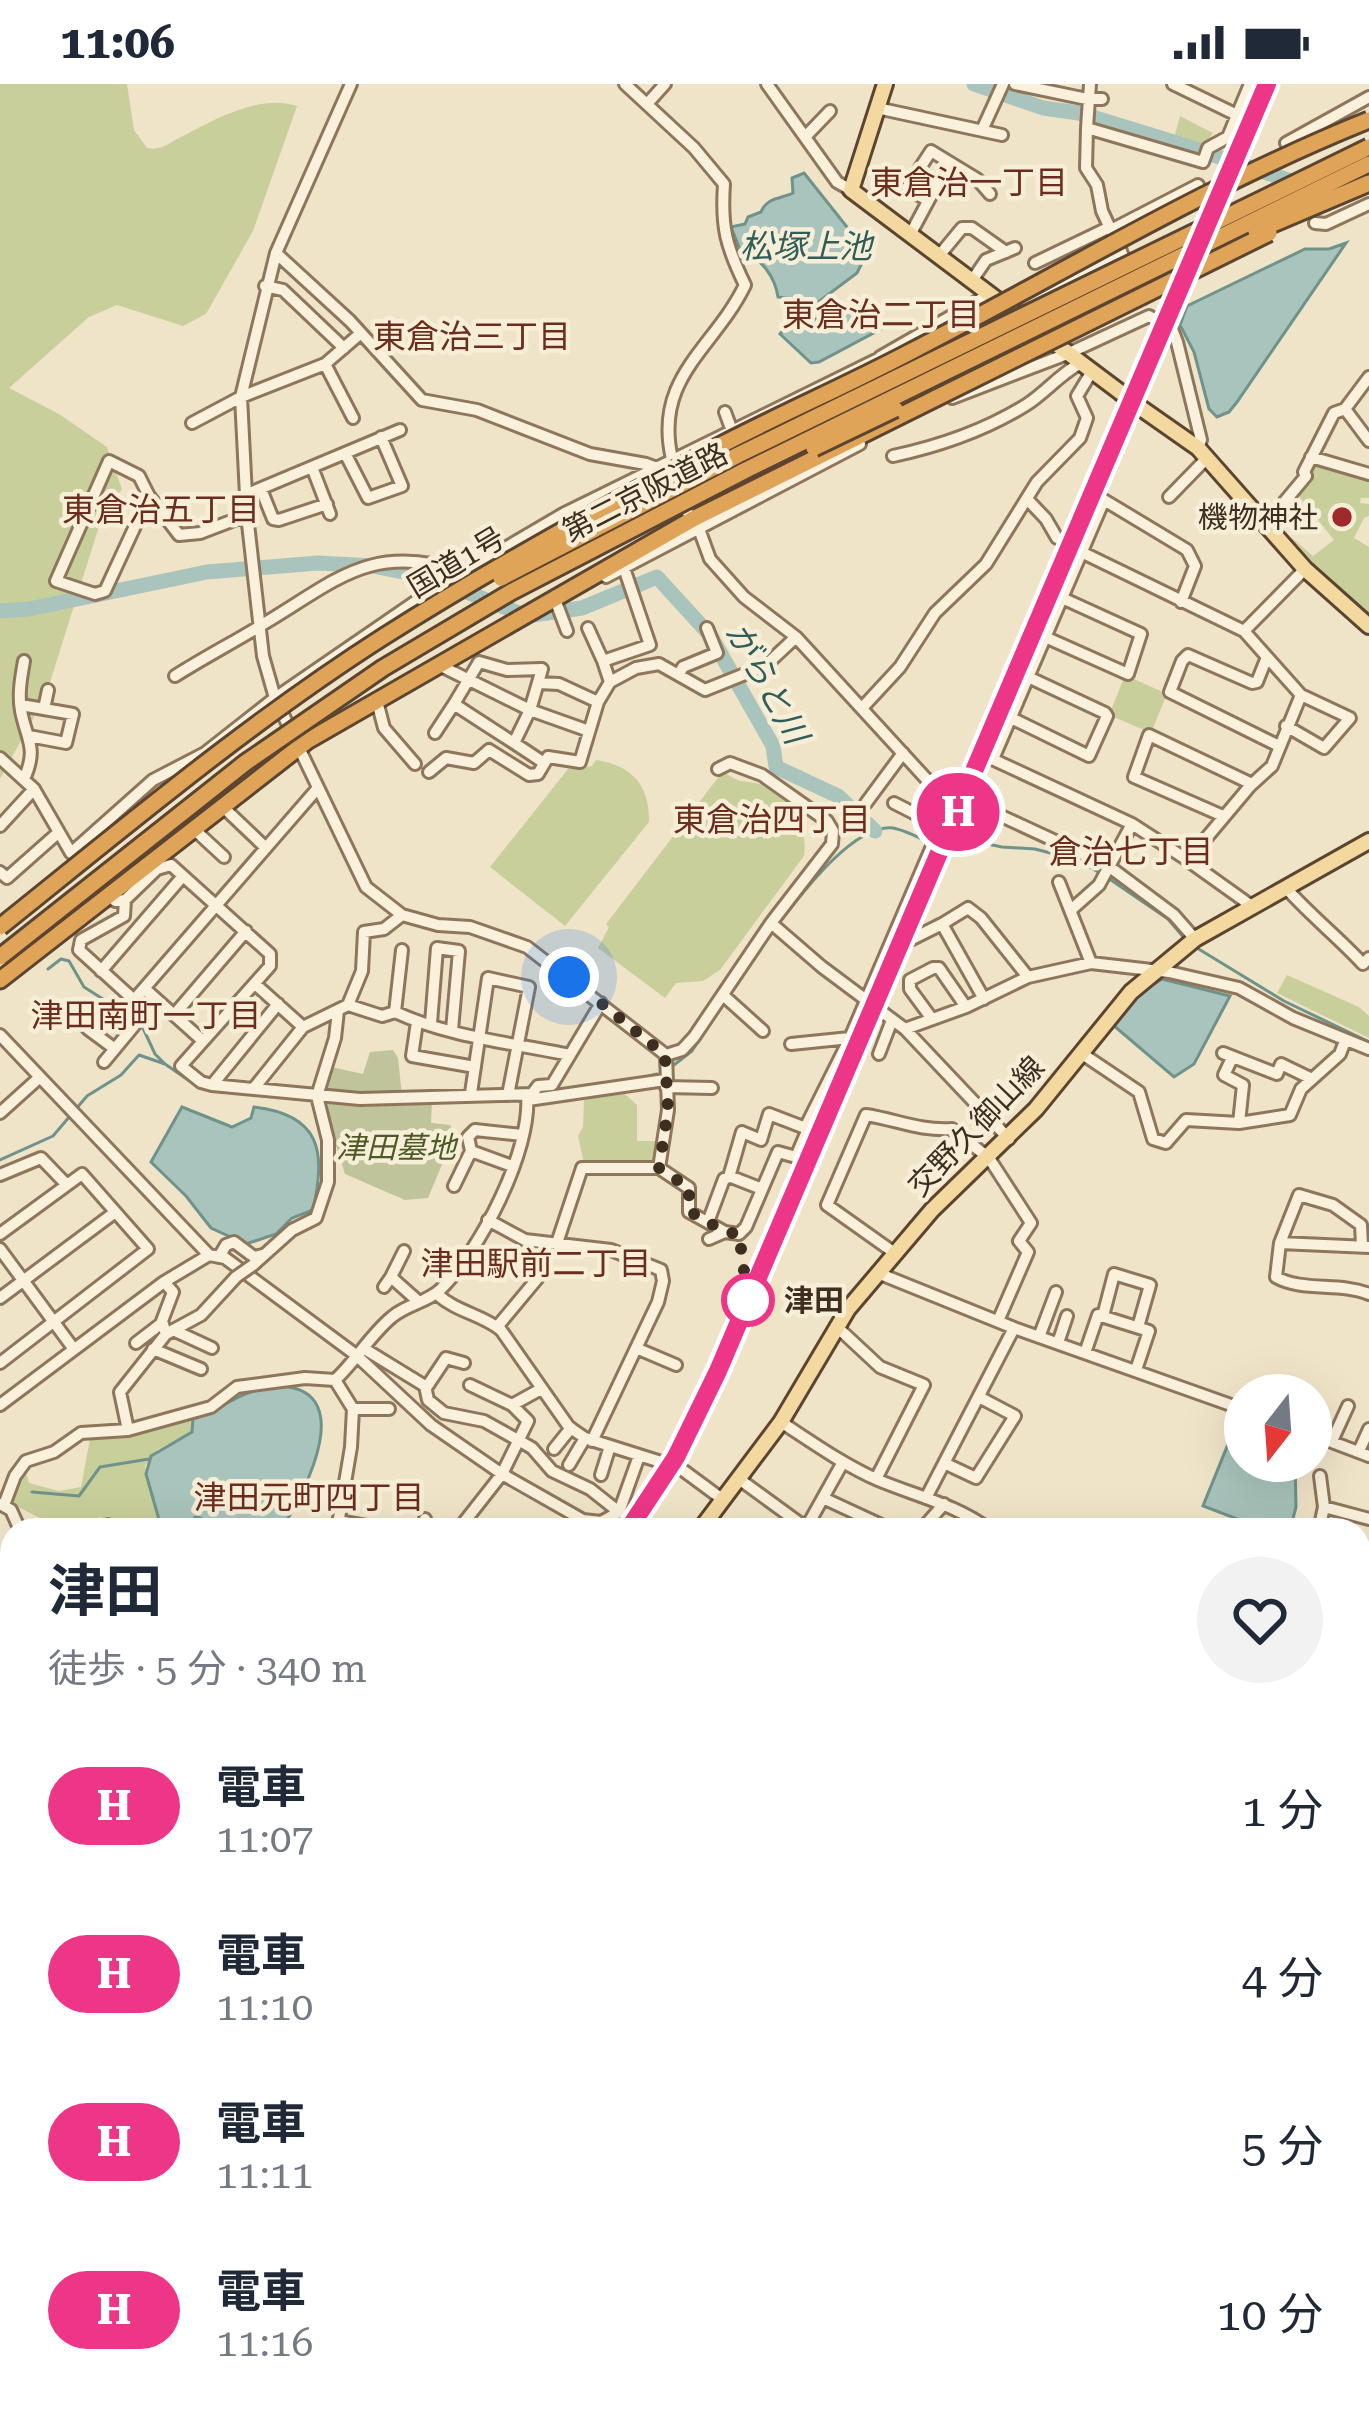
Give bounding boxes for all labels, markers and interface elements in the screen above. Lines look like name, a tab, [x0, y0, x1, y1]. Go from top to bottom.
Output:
text: 11:06	[60, 16, 175, 69]
district label: 東倉治一丁目	[870, 163, 1068, 202]
water label: 松塚上池	[740, 227, 875, 266]
district label: 東倉治二丁目	[782, 295, 980, 334]
district label: 東倉治三丁目	[373, 317, 571, 356]
street label: 第二京阪道路	[557, 436, 733, 548]
district label: 東倉治五丁目	[62, 490, 260, 529]
place label: 機物神社	[1198, 500, 1318, 535]
marker: 機物神社	[1329, 504, 1355, 530]
street label: 国道1号	[401, 519, 511, 605]
water label: がらと川	[718, 616, 818, 753]
line badge: H	[919, 773, 997, 851]
text: H	[941, 787, 975, 836]
district label: 東倉治四丁目	[673, 800, 871, 839]
district label: 倉治七丁目	[1049, 832, 1214, 871]
your location	[539, 947, 599, 1007]
district label: 津田南町一丁目	[31, 996, 262, 1035]
street label: 交野久御山線	[901, 1049, 1051, 1203]
park label: 津田墓地	[336, 1130, 459, 1165]
district label: 津田駅前二丁目	[421, 1244, 652, 1283]
marker: 津田	[723, 1275, 773, 1325]
place label: 津田	[784, 1283, 844, 1318]
north arrow	[1224, 1374, 1332, 1482]
map controls	[1224, 1374, 1332, 1482]
district label: 津田元町四丁目	[194, 1478, 425, 1517]
button: heart	[1197, 1557, 1323, 1683]
text: 津田	[48, 1558, 162, 1625]
text: 徒歩 · 5 分 · 340 m	[48, 1646, 367, 1692]
text: 電車	[216, 1761, 306, 1814]
text: H	[97, 1781, 131, 1830]
text: 1 分	[1241, 1784, 1323, 1837]
text: 11:07	[216, 1816, 313, 1862]
text: 電車	[216, 1929, 306, 1982]
text: H	[97, 1949, 131, 1998]
text: 4 分	[1241, 1952, 1323, 2005]
text: 11:10	[216, 1984, 313, 2030]
text: 電車	[216, 2097, 306, 2150]
text: H	[97, 2117, 131, 2166]
text: 5 分	[1241, 2120, 1323, 2173]
text: 11:11	[216, 2152, 313, 2198]
text: 電車	[216, 2265, 306, 2318]
text: H	[97, 2285, 131, 2334]
text: 10 分	[1216, 2288, 1323, 2341]
text: 11:16	[216, 2320, 313, 2366]

